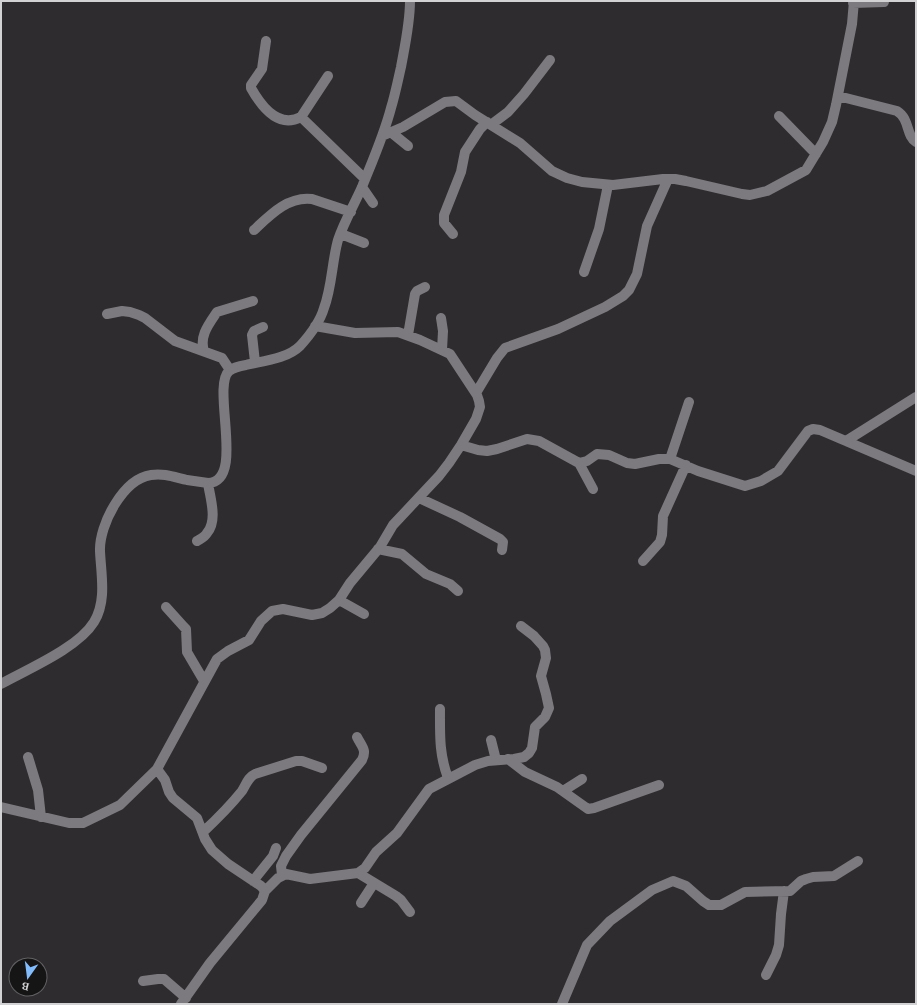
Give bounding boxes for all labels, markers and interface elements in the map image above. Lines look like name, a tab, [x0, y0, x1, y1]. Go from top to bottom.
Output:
north arrow	[8, 957, 48, 997]
text: B	[20, 977, 32, 995]

